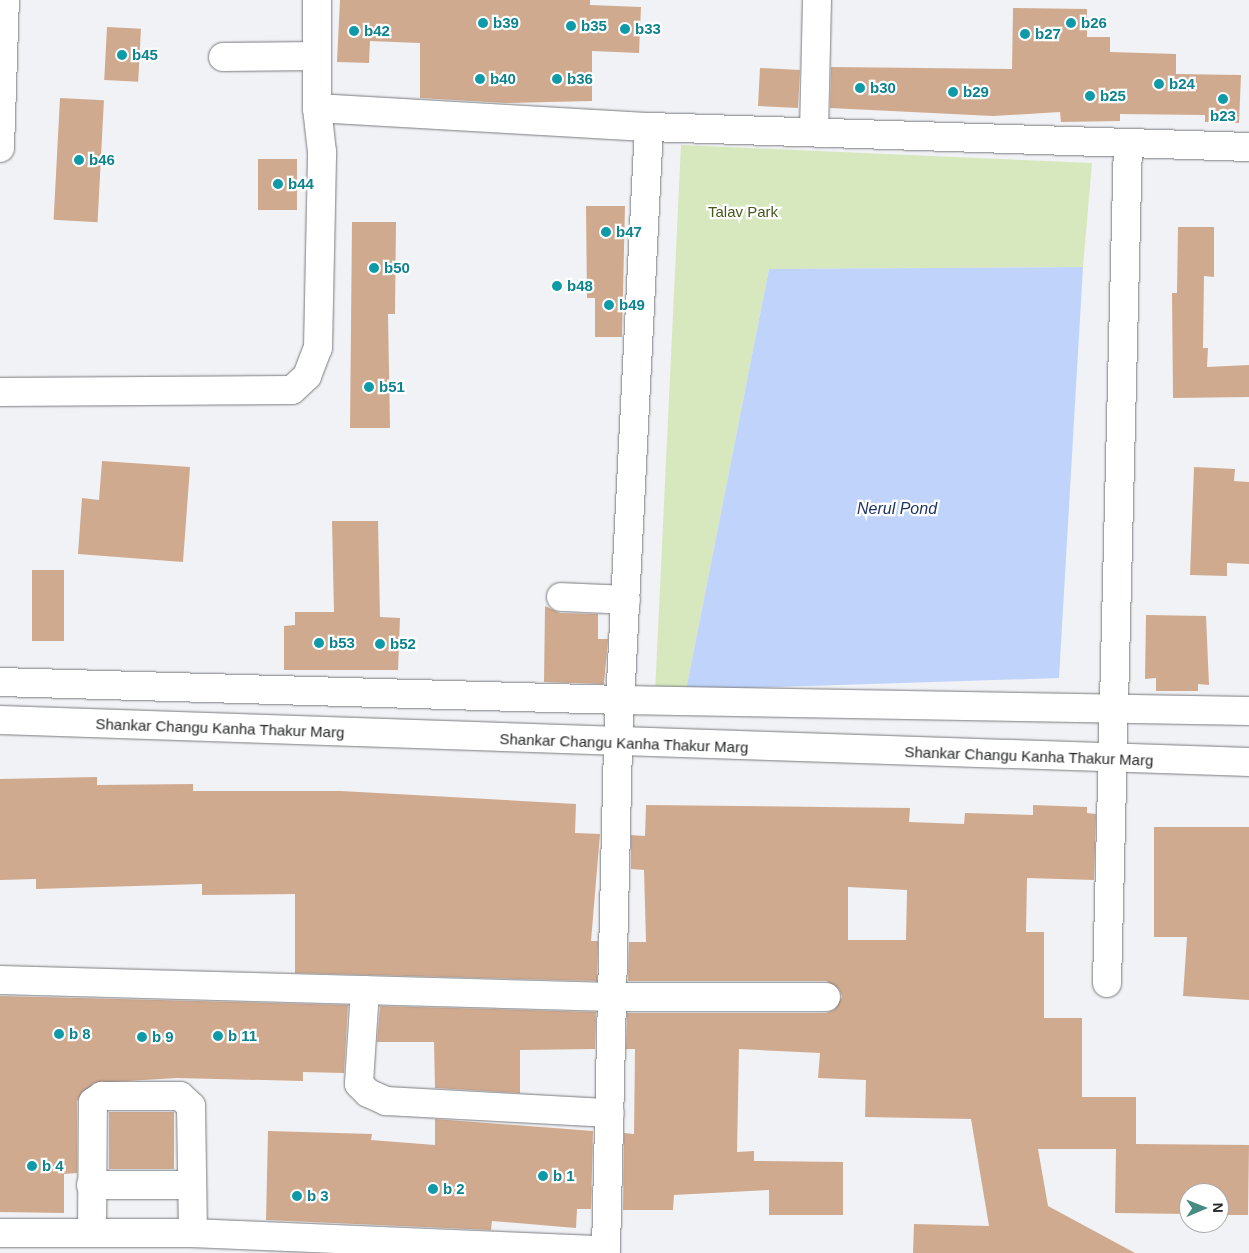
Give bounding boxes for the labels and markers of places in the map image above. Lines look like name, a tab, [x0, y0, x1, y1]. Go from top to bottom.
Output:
place label: b39	[493, 14, 519, 32]
place label: b26	[1081, 14, 1107, 32]
marker: b39	[477, 17, 489, 29]
place label: b35	[581, 17, 607, 35]
marker: b26	[1065, 17, 1077, 29]
marker: b35	[565, 20, 577, 32]
place label: b33	[635, 20, 661, 38]
place label: b42	[364, 22, 390, 40]
marker: b33	[619, 23, 631, 35]
marker: b42	[348, 25, 360, 37]
place label: b27	[1035, 25, 1061, 43]
marker: b27	[1019, 28, 1031, 40]
place label: b45	[132, 46, 158, 64]
marker: b45	[116, 49, 128, 61]
place label: b40	[490, 70, 516, 88]
place label: b36	[567, 70, 593, 88]
marker: b40	[474, 73, 486, 85]
marker: b36	[551, 73, 563, 85]
place label: b24	[1169, 75, 1195, 93]
marker: b24	[1153, 78, 1165, 90]
place label: b30	[870, 79, 896, 97]
marker: b30	[854, 82, 866, 94]
place label: b29	[963, 83, 989, 101]
marker: b29	[947, 86, 959, 98]
place label: b25	[1100, 87, 1126, 105]
marker: b25	[1084, 90, 1096, 102]
marker: b23	[1217, 93, 1229, 105]
place label: b23	[1210, 107, 1236, 125]
place label: b46	[89, 151, 115, 169]
marker: b46	[73, 154, 85, 166]
place label: b44	[288, 175, 314, 193]
marker: b44	[272, 178, 284, 190]
place label: b47	[616, 223, 642, 241]
marker: b47	[600, 226, 612, 238]
place label: b50	[384, 259, 410, 277]
marker: b50	[368, 262, 380, 274]
place label: b48	[567, 277, 593, 295]
marker: b48	[551, 280, 563, 292]
place label: b49	[619, 296, 645, 314]
marker: b49	[603, 299, 615, 311]
place label: b51	[379, 378, 405, 396]
marker: b51	[363, 381, 375, 393]
place label: b53	[329, 634, 355, 652]
place label: b52	[390, 635, 416, 653]
marker: b53	[313, 637, 325, 649]
marker: b52	[374, 638, 386, 650]
place label: b 8	[69, 1025, 91, 1043]
place label: b 11	[228, 1027, 257, 1045]
marker: b 8	[53, 1028, 65, 1040]
place label: b 9	[152, 1028, 174, 1046]
marker: b 11	[212, 1030, 224, 1042]
marker: b 9	[136, 1031, 148, 1043]
place label: b 4	[42, 1157, 64, 1175]
marker: b 4	[26, 1160, 38, 1172]
place label: b 1	[553, 1167, 575, 1185]
marker: b 1	[537, 1170, 549, 1182]
place label: b 2	[443, 1180, 465, 1198]
marker: b 2	[427, 1183, 439, 1195]
place label: b 3	[307, 1187, 329, 1205]
marker: b 3	[291, 1190, 303, 1202]

